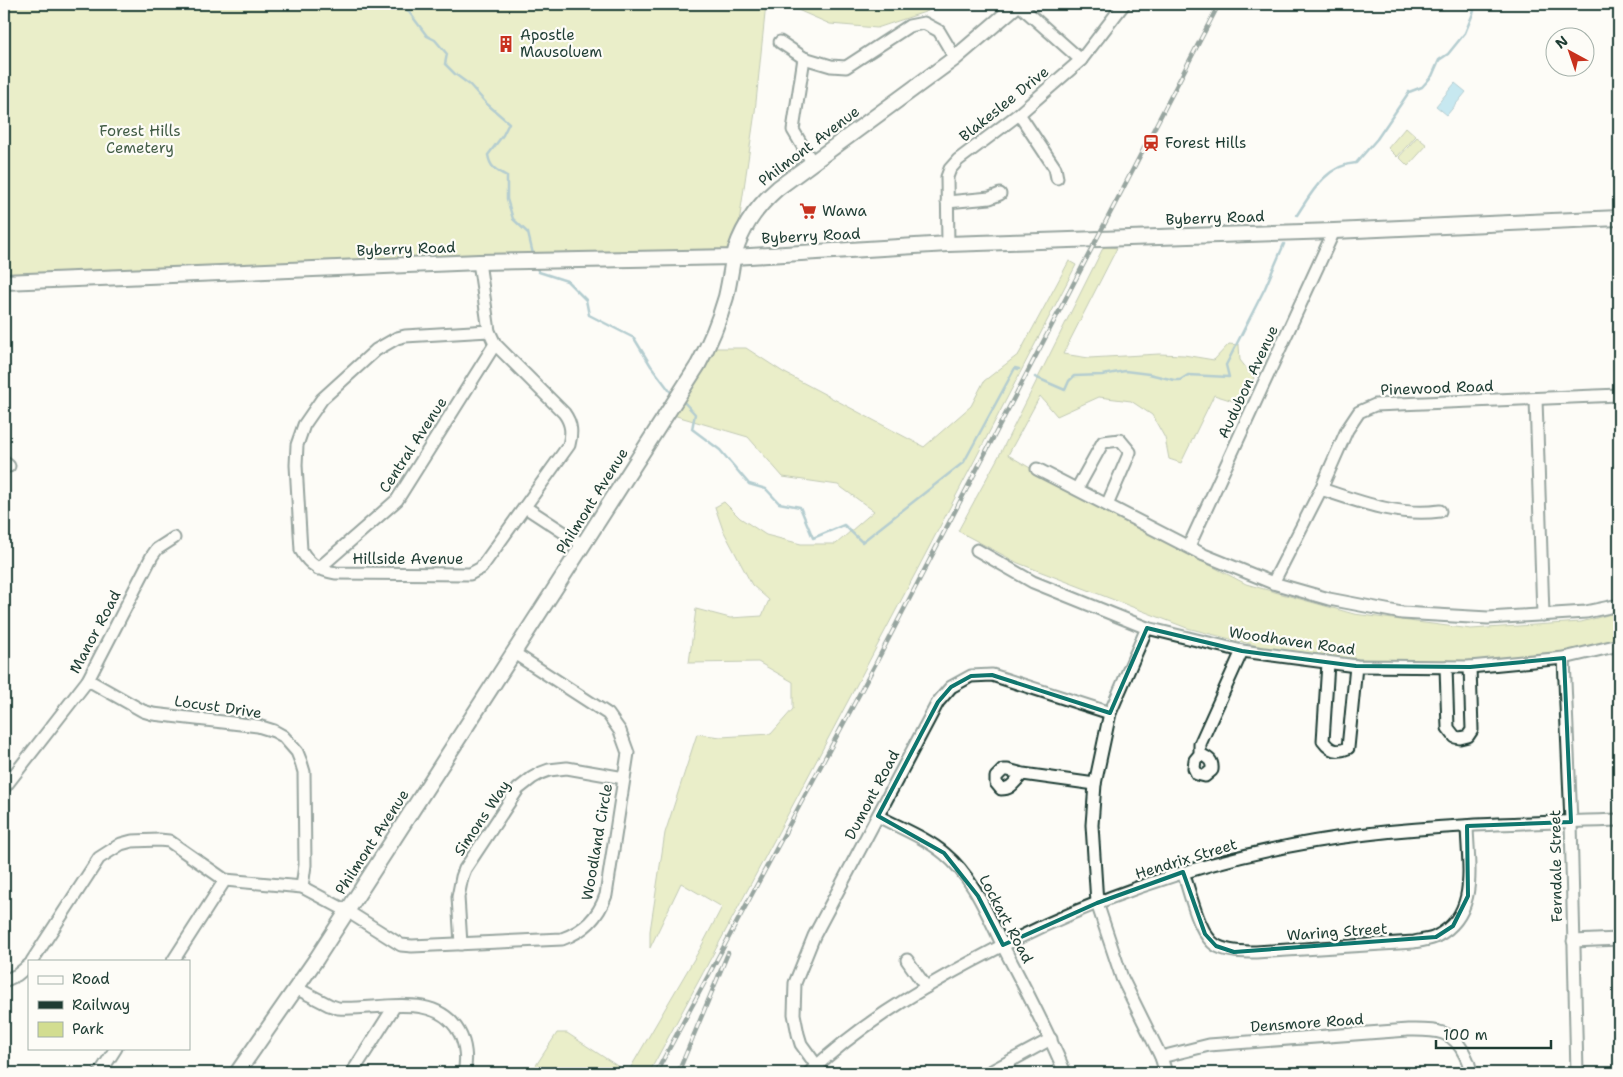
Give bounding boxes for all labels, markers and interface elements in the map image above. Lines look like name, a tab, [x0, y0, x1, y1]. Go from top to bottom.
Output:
place label: Apostle Mausoluem	[520, 25, 602, 62]
north arrow	[1546, 28, 1596, 78]
text: N	[1552, 32, 1572, 53]
building icon: Apostle Mausoluem	[496, 34, 516, 54]
street label: Blakeslee Drive	[955, 62, 1053, 146]
street label: Philmont Avenue	[754, 101, 864, 191]
park label: Forest Hills Cemetery	[99, 121, 181, 158]
station icon: Forest Hills	[1141, 133, 1161, 153]
place label: Forest Hills	[1165, 133, 1246, 153]
supermarket icon: Wawa	[798, 201, 818, 221]
place label: Wawa	[822, 201, 868, 221]
street label: Byberry Road	[1165, 206, 1265, 230]
street label: Byberry Road	[761, 223, 862, 249]
street label: Byberry Road	[356, 237, 456, 261]
street label: Audubon Avenue	[1213, 322, 1283, 442]
street label: Pinewood Road	[1380, 376, 1495, 400]
street label: Central Avenue	[375, 393, 451, 497]
street label: Philmont Avenue	[551, 444, 633, 558]
street label: Hillside Avenue	[353, 549, 463, 569]
street label: Manor Road	[65, 586, 126, 677]
street label: Woodhaven Road	[1227, 622, 1357, 660]
street label: Locust Drive	[173, 691, 263, 723]
street label: Dumont Road	[840, 746, 904, 843]
street label: Simons Way	[449, 776, 515, 860]
street label: Woodland Circle	[577, 782, 617, 902]
street label: Philmont Avenue	[330, 785, 414, 899]
street label: Ferndale Street	[1545, 810, 1567, 922]
street label: Hendrix Street	[1133, 834, 1239, 884]
street label: Lockart Road	[974, 871, 1038, 967]
street label: Waring Street	[1286, 919, 1388, 945]
legend	[28, 960, 190, 1050]
text: Road	[72, 969, 110, 989]
text: Railway	[72, 995, 130, 1015]
street label: Densmore Road	[1250, 1009, 1365, 1037]
scale bar	[1436, 1017, 1550, 1049]
text: Park	[72, 1019, 104, 1039]
text: 100 m	[1443, 1025, 1488, 1045]

